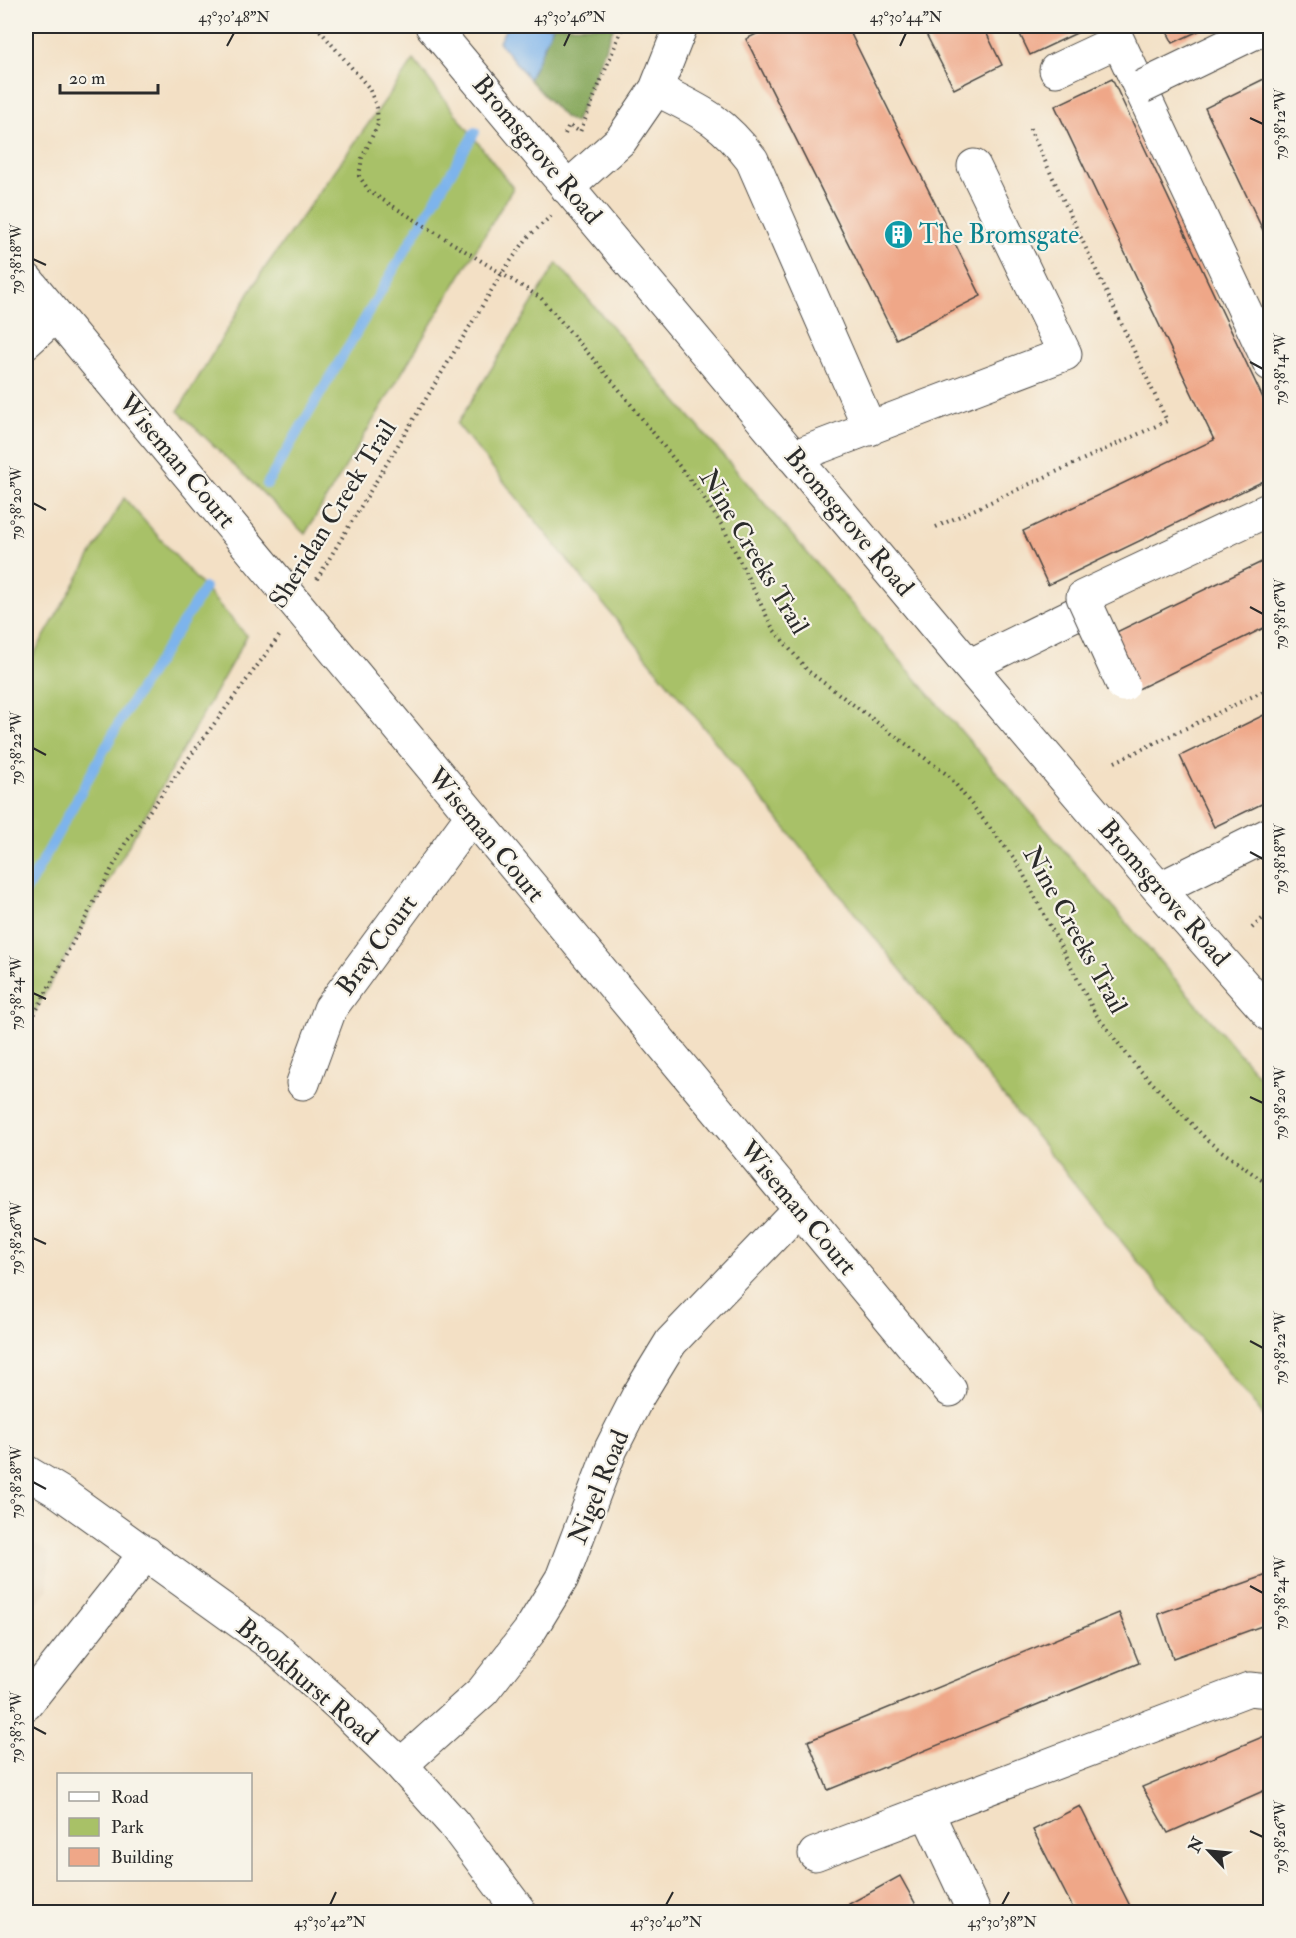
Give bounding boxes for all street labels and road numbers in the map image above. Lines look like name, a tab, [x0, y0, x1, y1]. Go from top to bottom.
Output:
street label: Bromsgrove Road	[465, 69, 609, 231]
street label: Wiseman Court	[111, 386, 243, 535]
street label: Sheridan Creek Trail	[262, 414, 404, 614]
street label: Bromsgrove Road	[777, 441, 921, 603]
street label: Nine Creeks Trail	[692, 464, 816, 641]
street label: Wiseman Court	[420, 760, 552, 909]
street label: Bromsgrove Road	[1091, 813, 1237, 973]
street label: Nine Creeks Trail	[1016, 840, 1134, 1020]
street label: Bray Court	[330, 888, 424, 1002]
street label: Wiseman Court	[732, 1133, 864, 1282]
street label: Nigel Road	[562, 1425, 636, 1549]
street label: Brookhurst Road	[230, 1612, 385, 1752]

